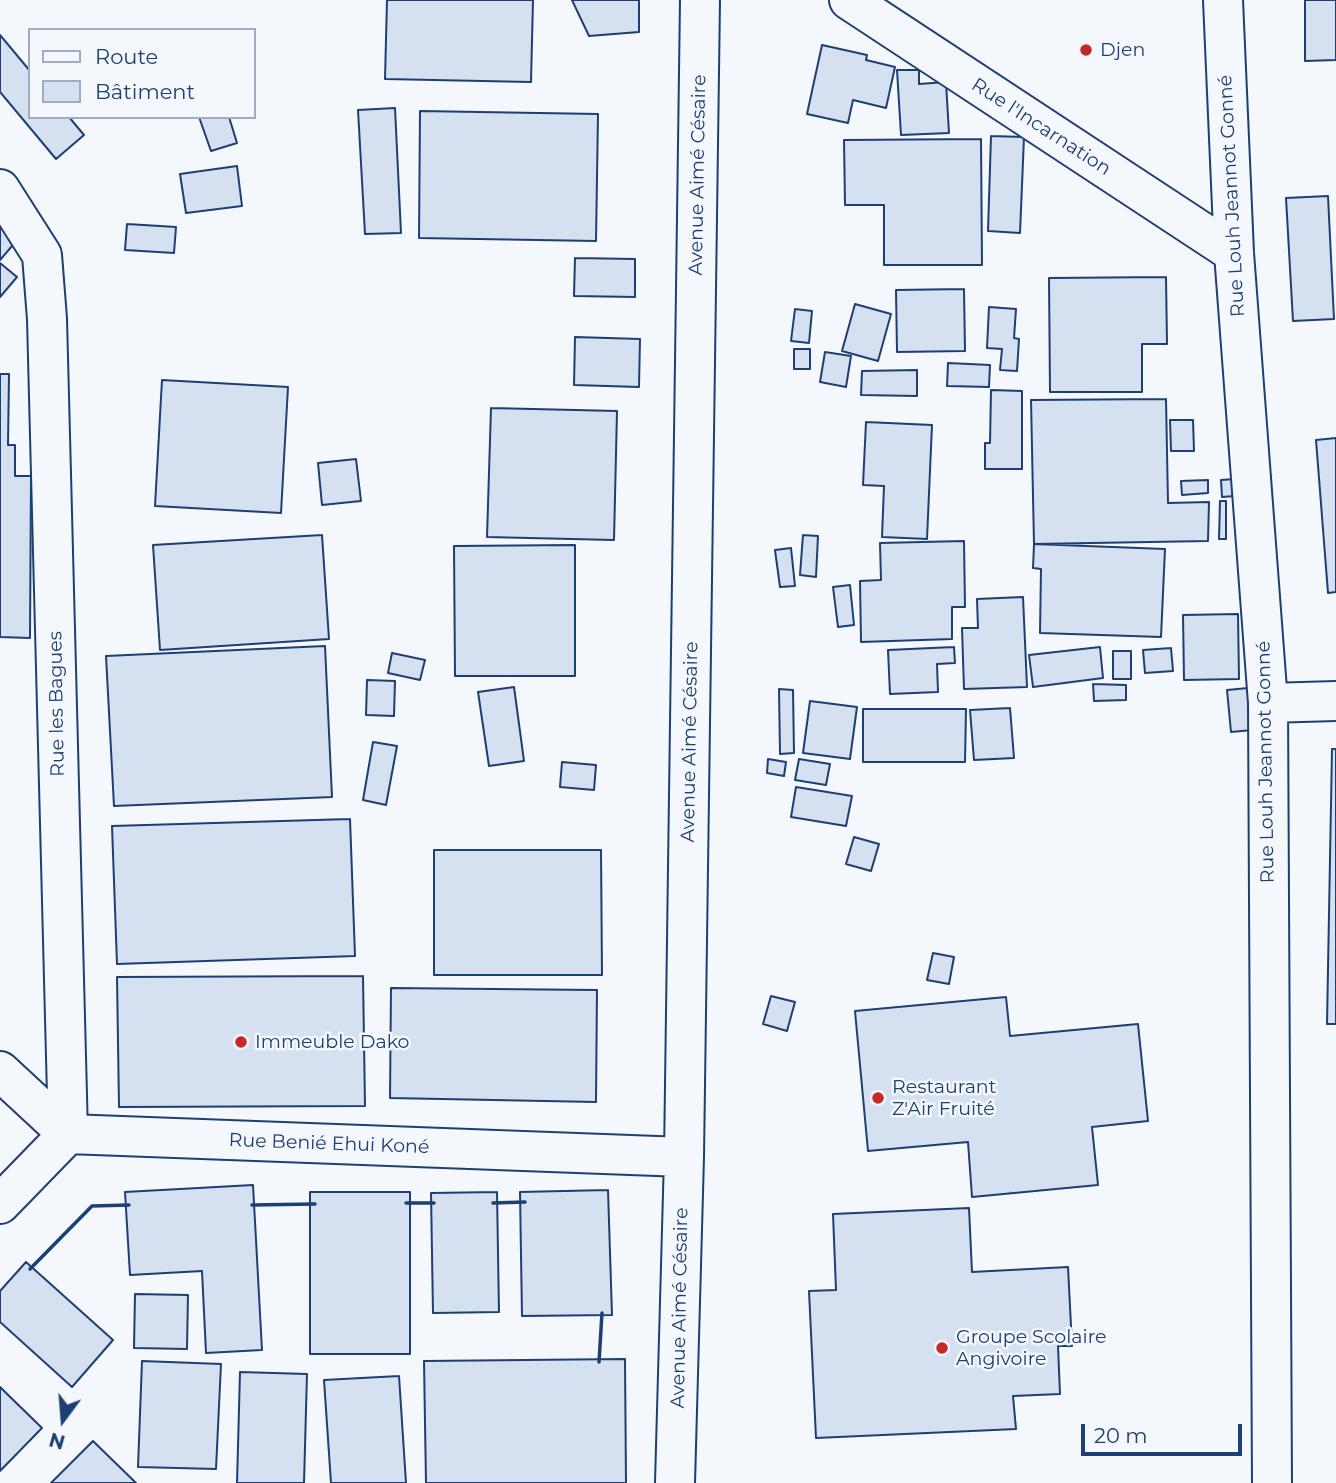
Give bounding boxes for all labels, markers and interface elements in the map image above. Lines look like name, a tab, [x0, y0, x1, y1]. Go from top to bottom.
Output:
legend	[28, 28, 256, 119]
place label: Djen	[1100, 39, 1145, 61]
marker: Djen	[1078, 42, 1094, 58]
text: Route	[95, 44, 158, 69]
street label: Rue l'Incarnation	[967, 73, 1115, 181]
street label: Avenue Aimé Césaire	[685, 74, 711, 276]
street label: Rue Louh Jeannot Gonné	[1214, 74, 1250, 318]
text: Bâtiment	[95, 79, 195, 104]
street label: Rue les Bagues	[44, 631, 70, 777]
street label: Avenue Aimé Césaire	[677, 641, 703, 843]
street label: Rue Louh Jeannot Gonné	[1252, 641, 1280, 883]
place label: Immeuble Dako	[255, 1031, 410, 1053]
marker: Immeuble Dako	[233, 1034, 249, 1050]
place label: Restaurant Z'Air Fruité	[892, 1076, 996, 1120]
marker: Restaurant Z'Air Fruité	[870, 1090, 886, 1106]
street label: Rue Benié Ehui Koné	[228, 1129, 430, 1159]
street label: Avenue Aimé Césaire	[667, 1207, 693, 1409]
place label: Groupe Scolaire Angivoire	[956, 1326, 1106, 1370]
marker: Groupe Scolaire Angivoire	[934, 1340, 950, 1356]
north arrow	[28, 1385, 98, 1455]
scale bar	[1084, 1410, 1245, 1454]
text: 20 m	[1094, 1423, 1148, 1448]
text: N	[47, 1427, 68, 1454]

